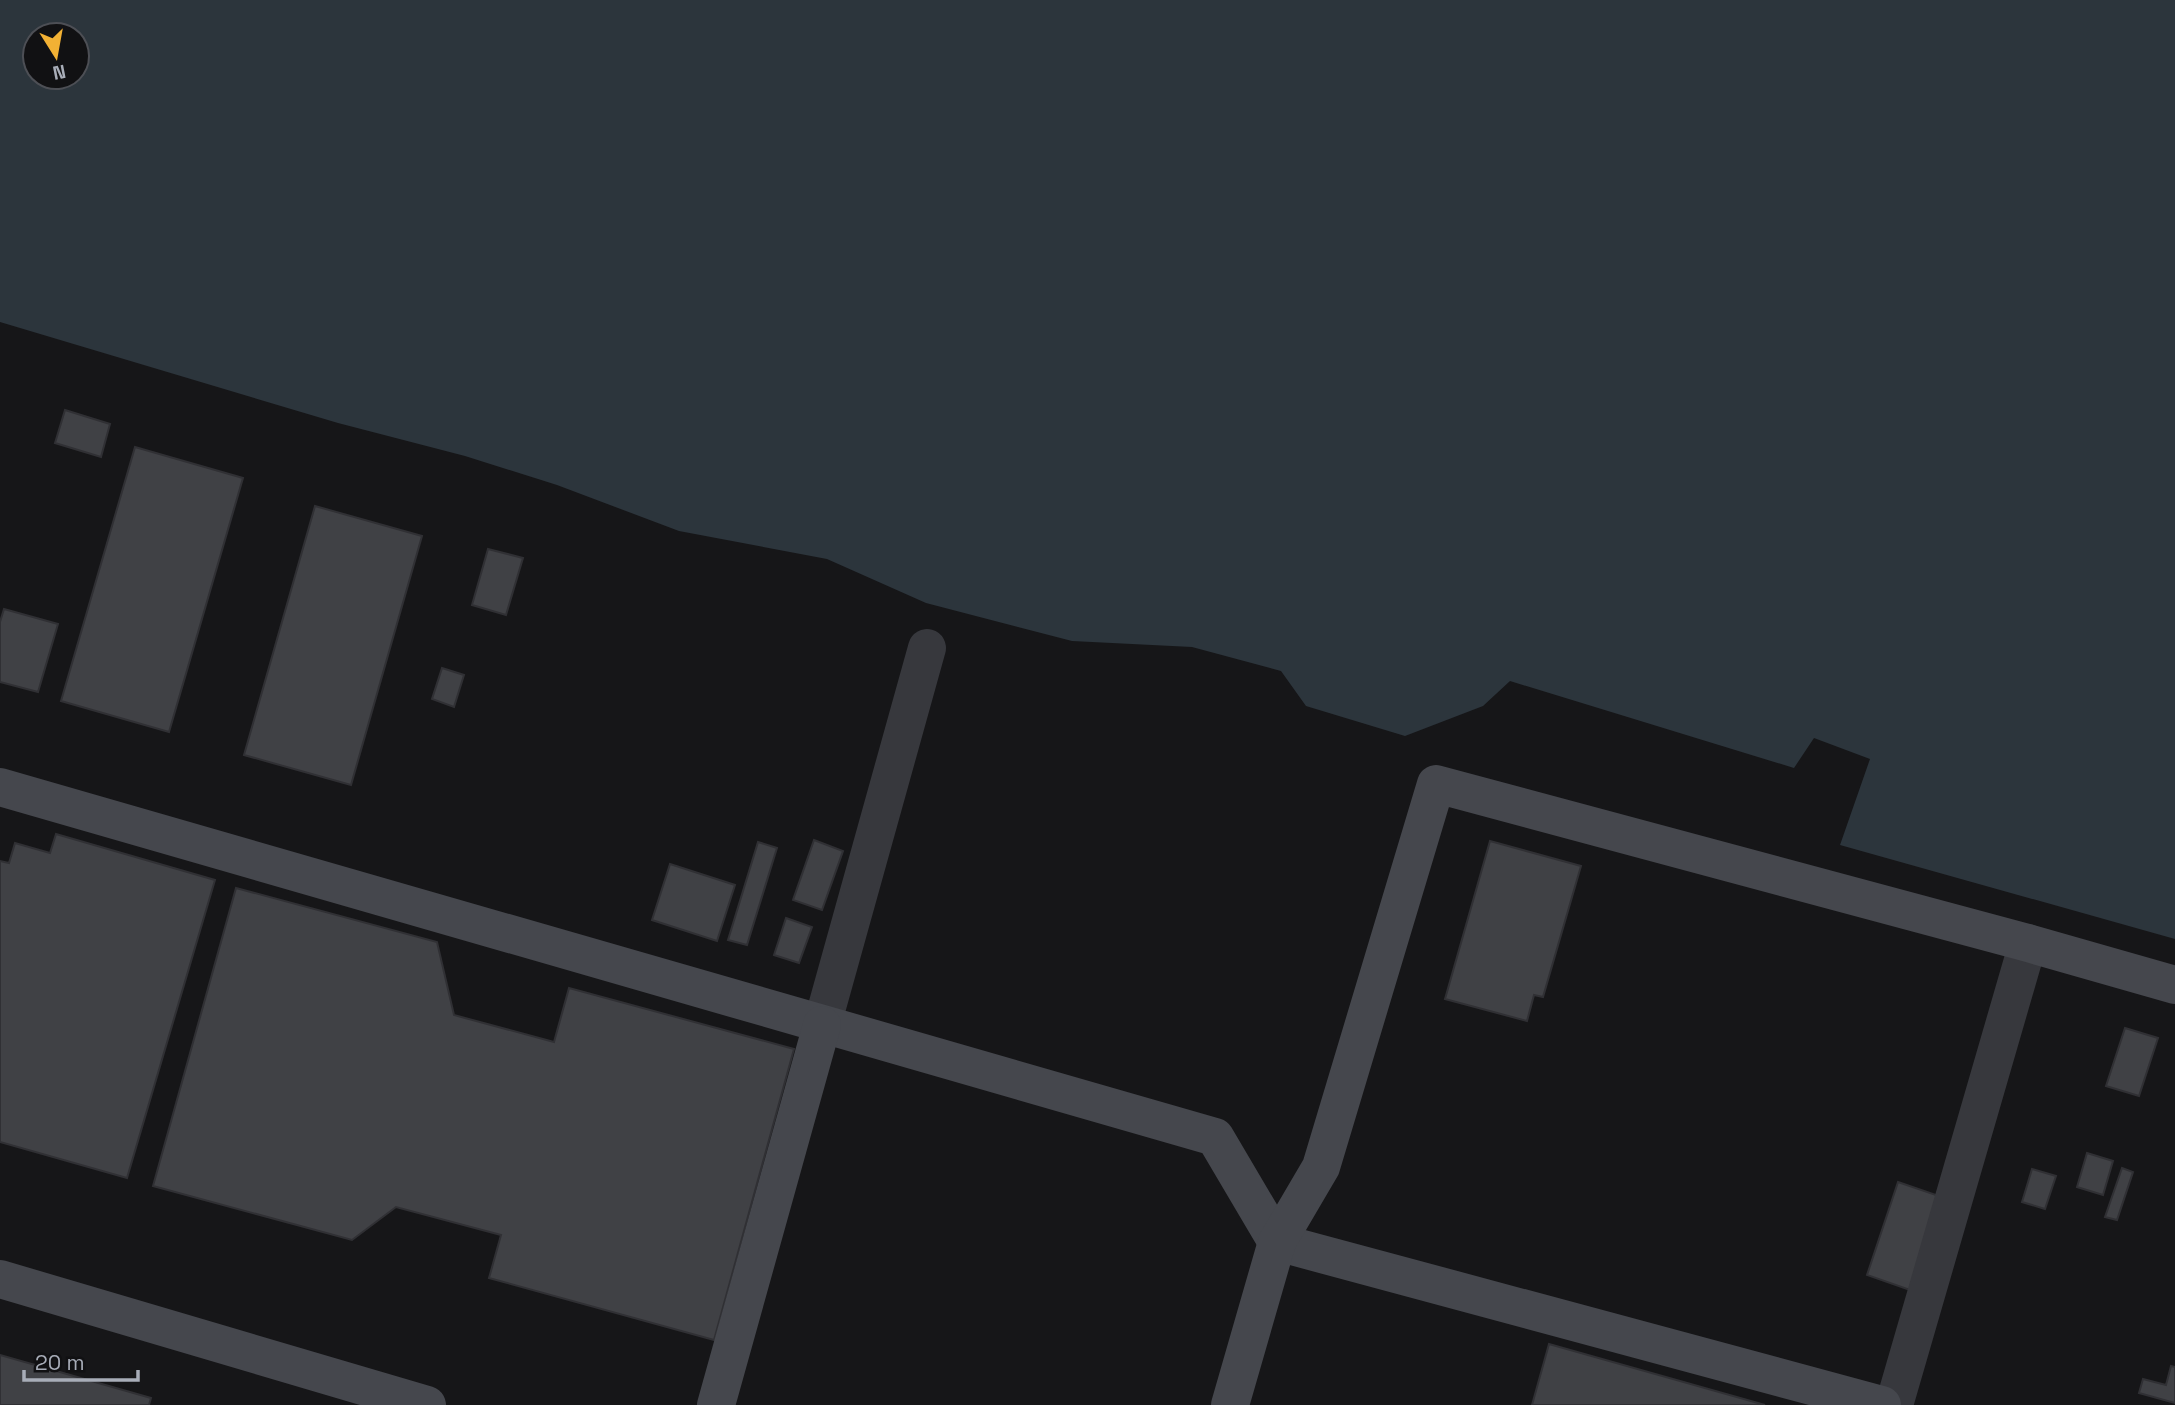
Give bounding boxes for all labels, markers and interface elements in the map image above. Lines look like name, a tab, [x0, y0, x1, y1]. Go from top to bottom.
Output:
north arrow	[21, 21, 91, 91]
text: N	[51, 59, 68, 86]
scale bar	[24, 1338, 138, 1382]
text: 20 m	[35, 1349, 85, 1376]

